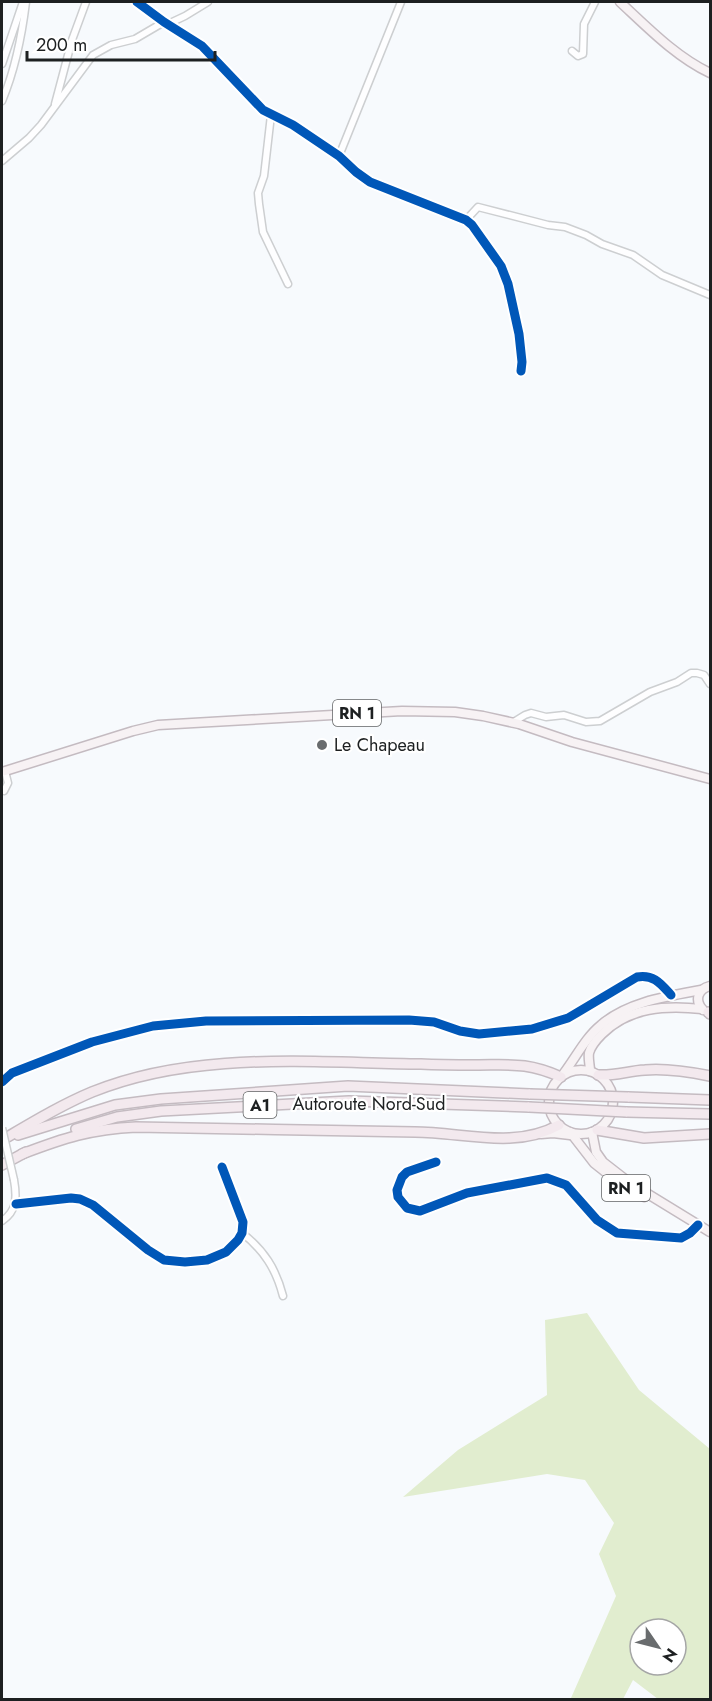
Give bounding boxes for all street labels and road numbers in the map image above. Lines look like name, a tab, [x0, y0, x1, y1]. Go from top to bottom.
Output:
road number: RN 1	[333, 700, 381, 726]
street label: Autoroute Nord-Sud	[293, 1091, 445, 1117]
road number: A1	[244, 1092, 276, 1118]
road number: RN 1	[602, 1175, 650, 1201]

